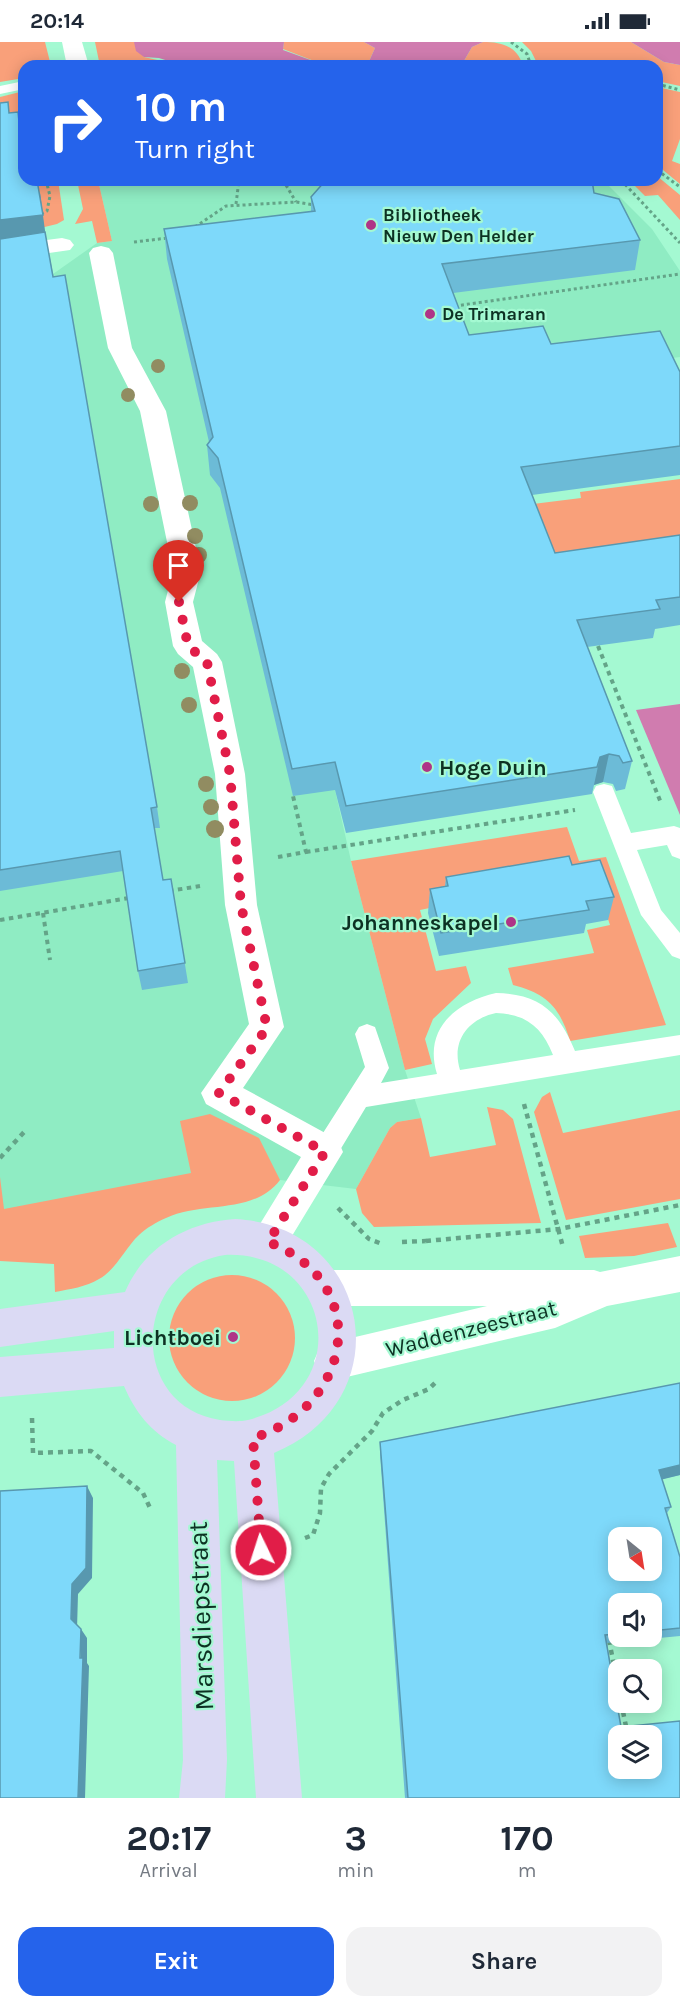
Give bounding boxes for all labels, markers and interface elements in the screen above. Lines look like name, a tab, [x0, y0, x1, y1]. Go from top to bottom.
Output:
text: 20:14	[30, 8, 84, 34]
text: 10 m	[135, 82, 227, 132]
icon: right	[36, 84, 114, 162]
text: Turn right	[135, 133, 255, 165]
place label: Bibliotheek Nieuw Den Helder	[383, 204, 534, 247]
marker: Bibliotheek Nieuw Den Helder	[364, 218, 378, 232]
place label: De Trimaran	[442, 303, 546, 325]
marker: De Trimaran	[423, 307, 437, 321]
pin	[153, 540, 204, 602]
icon: arrive	[162, 549, 195, 582]
place label: Hoge Duin	[439, 755, 547, 781]
marker: Hoge Duin	[420, 760, 434, 774]
place label: Johanneskapel	[342, 910, 499, 936]
marker: Johanneskapel	[504, 915, 518, 929]
street label: Waddenzeestraat	[383, 1295, 559, 1363]
place label: Lichtboei	[124, 1325, 221, 1351]
marker: Lichtboei	[226, 1330, 240, 1344]
position arrow	[229, 1518, 293, 1582]
street label: Marsdiepstraat	[182, 1521, 220, 1711]
north arrow	[608, 1527, 662, 1581]
map controls	[608, 1527, 662, 1779]
button: sound	[608, 1593, 662, 1647]
button: search	[608, 1659, 662, 1713]
button: layers	[608, 1725, 662, 1779]
text: 20:17	[126, 1817, 211, 1859]
text: 3	[345, 1817, 367, 1859]
text: 170	[500, 1817, 554, 1859]
text: Arrival	[139, 1859, 198, 1882]
text: min	[337, 1859, 374, 1882]
text: m	[518, 1859, 536, 1882]
button: Exit	[18, 1927, 334, 1996]
button: Share	[346, 1927, 662, 1996]

